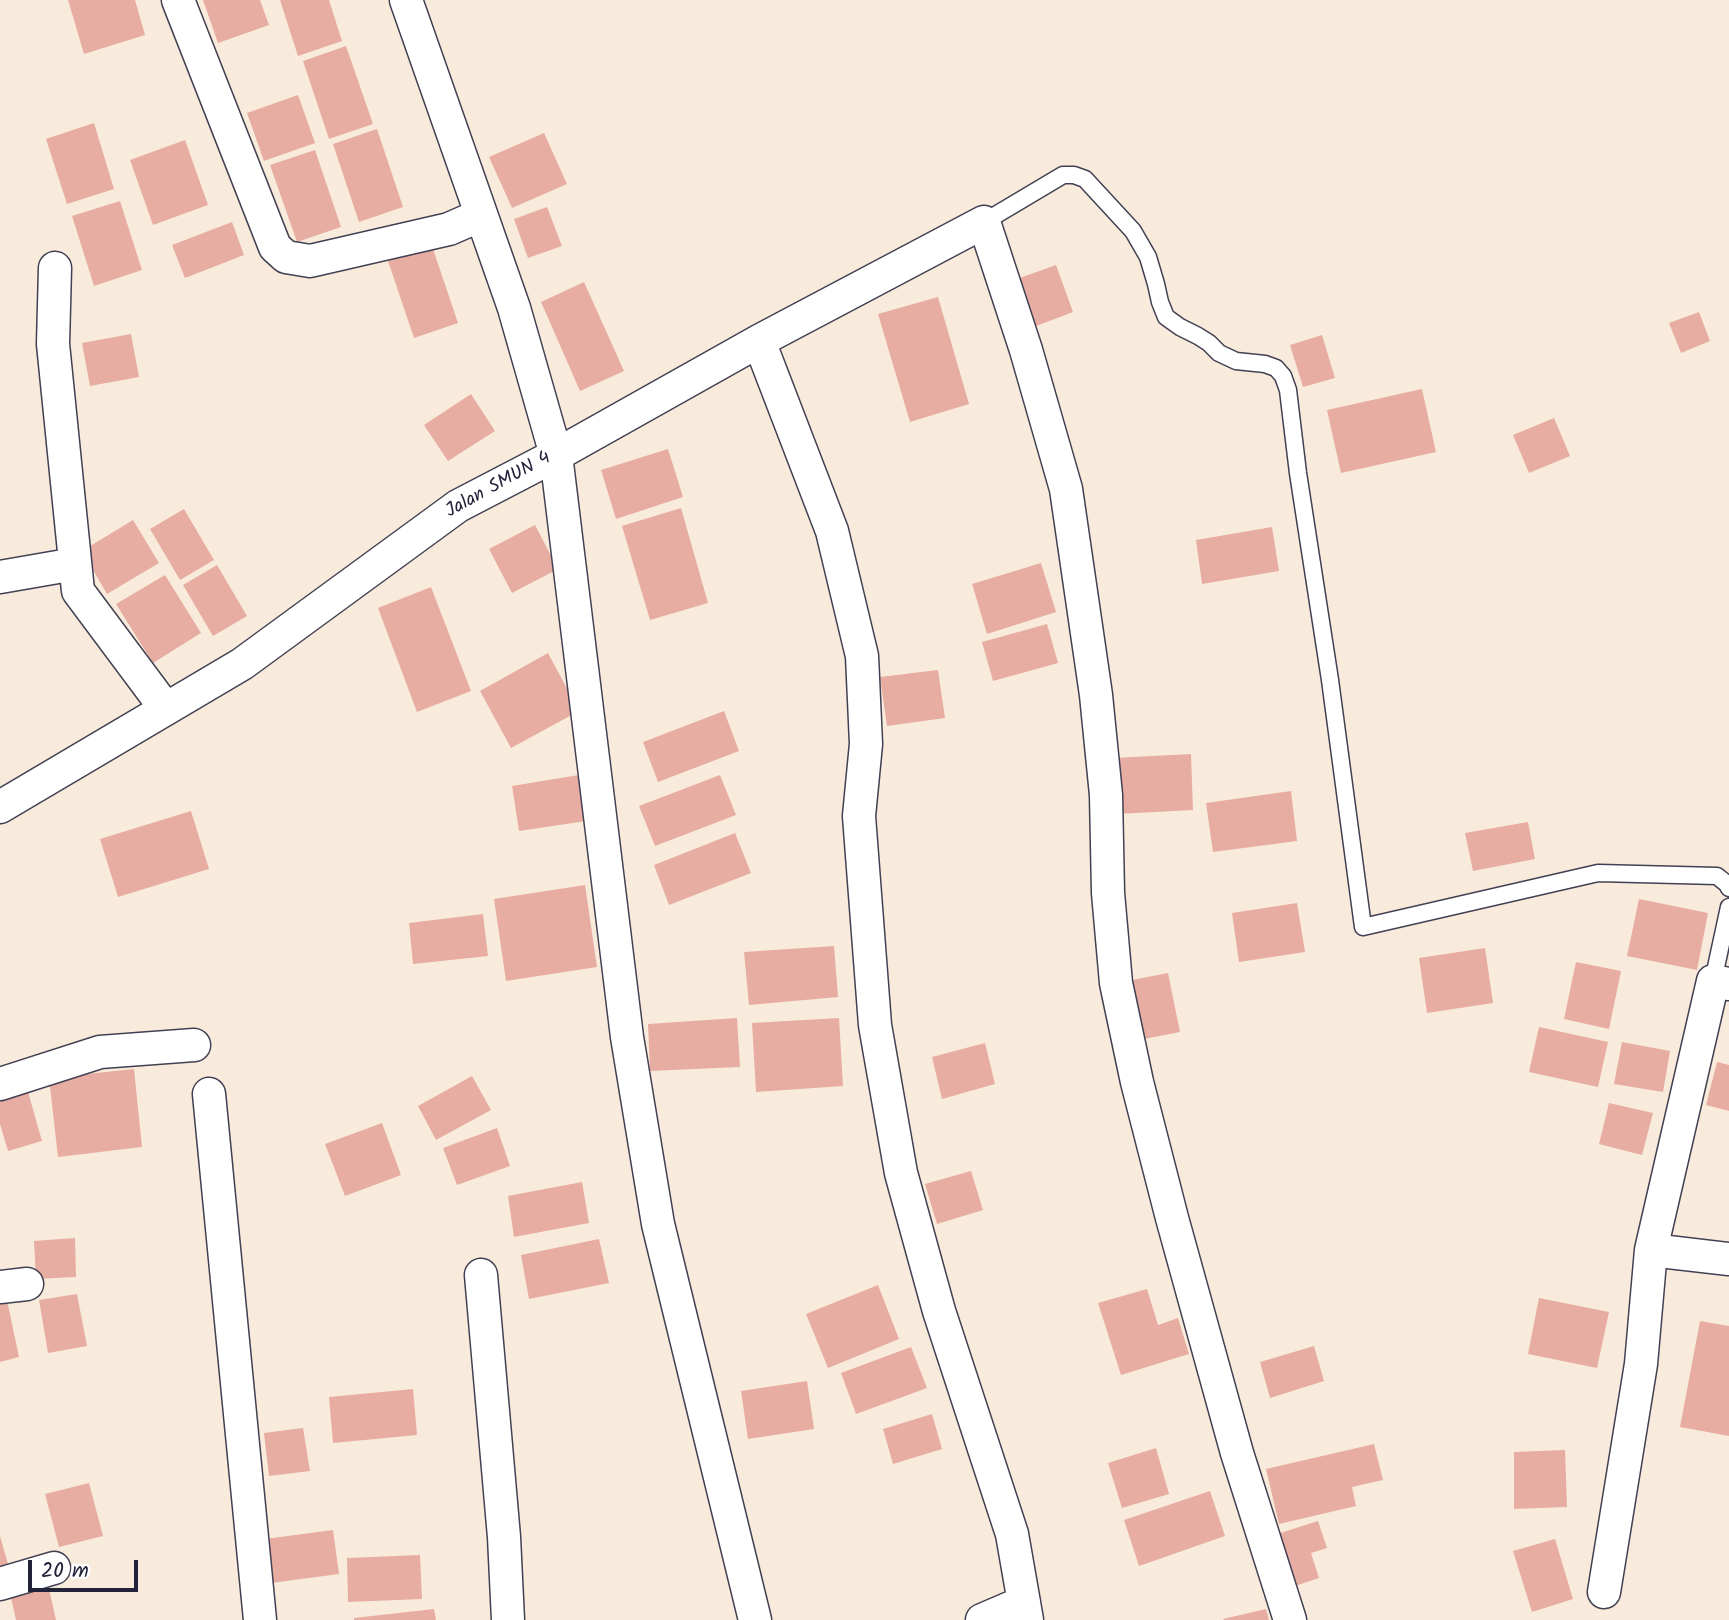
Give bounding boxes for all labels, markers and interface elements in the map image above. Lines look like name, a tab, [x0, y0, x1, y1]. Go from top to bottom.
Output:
street label: Jalan SMUN 4	[443, 448, 555, 524]
scale bar	[32, 1546, 142, 1590]
text: 20 m	[41, 1555, 89, 1588]

